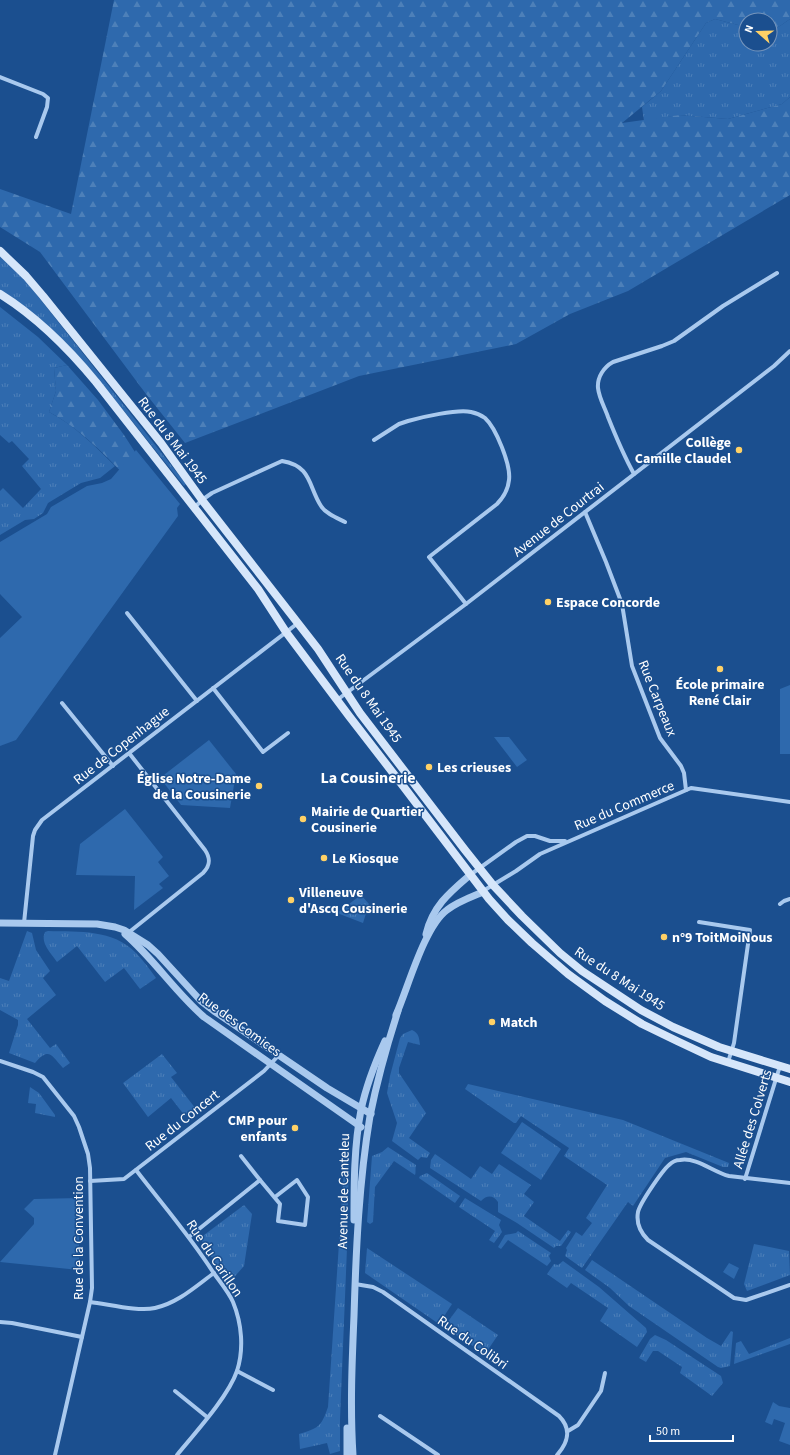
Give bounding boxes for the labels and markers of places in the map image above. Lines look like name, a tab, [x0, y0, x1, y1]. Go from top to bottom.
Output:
place label: Collège Camille Claudel	[635, 433, 731, 469]
marker: Collège Camille Claudel	[734, 445, 744, 455]
place label: Espace Concorde	[556, 593, 660, 613]
marker: Espace Concorde	[543, 597, 553, 607]
marker: École primaire René Clair	[715, 664, 725, 674]
place label: École primaire René Clair	[676, 675, 764, 711]
place label: Les crieuses	[437, 758, 511, 778]
marker: Les crieuses	[424, 762, 434, 772]
place label: Église Notre-Dame de la Cousinerie	[137, 769, 251, 805]
marker: Église Notre-Dame de la Cousinerie	[254, 781, 264, 791]
place label: Mairie de Quartier Cousinerie	[311, 802, 423, 838]
marker: Mairie de Quartier Cousinerie	[298, 814, 308, 824]
place label: Le Kiosque	[332, 849, 399, 869]
marker: Le Kiosque	[319, 853, 329, 863]
place label: Villeneuve d'Ascq Cousinerie	[298, 883, 408, 919]
marker: Villeneuve d'Ascq Cousinerie	[286, 895, 296, 905]
place label: n°9 ToitMoiNous	[672, 928, 773, 948]
marker: n°9 ToitMoiNous	[659, 932, 669, 942]
place label: Match	[500, 1013, 537, 1033]
marker: Match	[487, 1017, 497, 1027]
place label: CMP pour enfants	[228, 1111, 287, 1147]
marker: CMP pour enfants	[290, 1123, 300, 1133]

